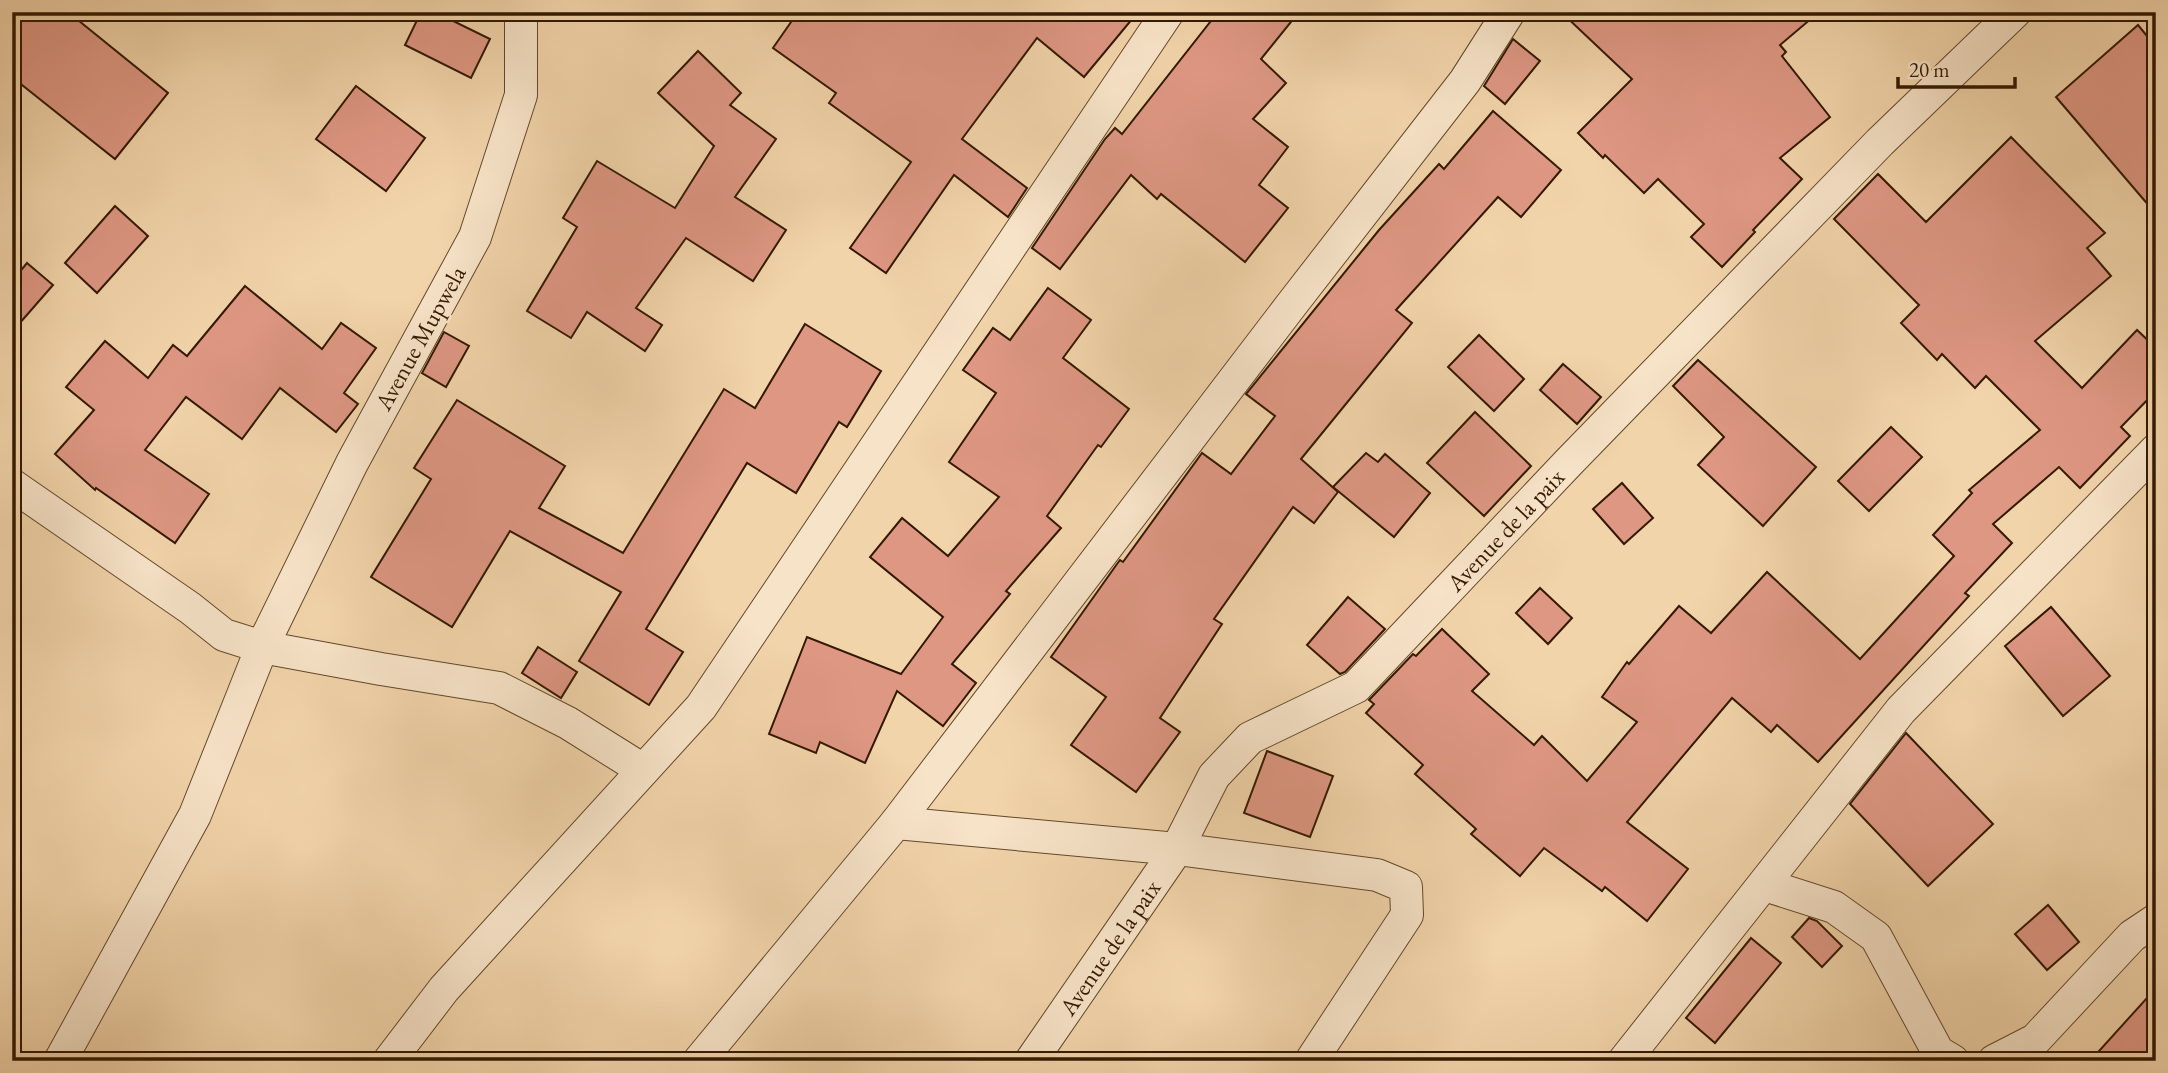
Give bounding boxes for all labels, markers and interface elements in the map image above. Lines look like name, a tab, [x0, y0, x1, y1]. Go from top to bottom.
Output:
scale bar	[1898, 46, 2016, 90]
text: 20 m	[1909, 56, 1950, 83]
street label: Avenue Mupwela	[367, 260, 473, 417]
street label: Avenue de la paix	[1439, 461, 1571, 598]
street label: Avenue de la paix	[1051, 873, 1167, 1022]

